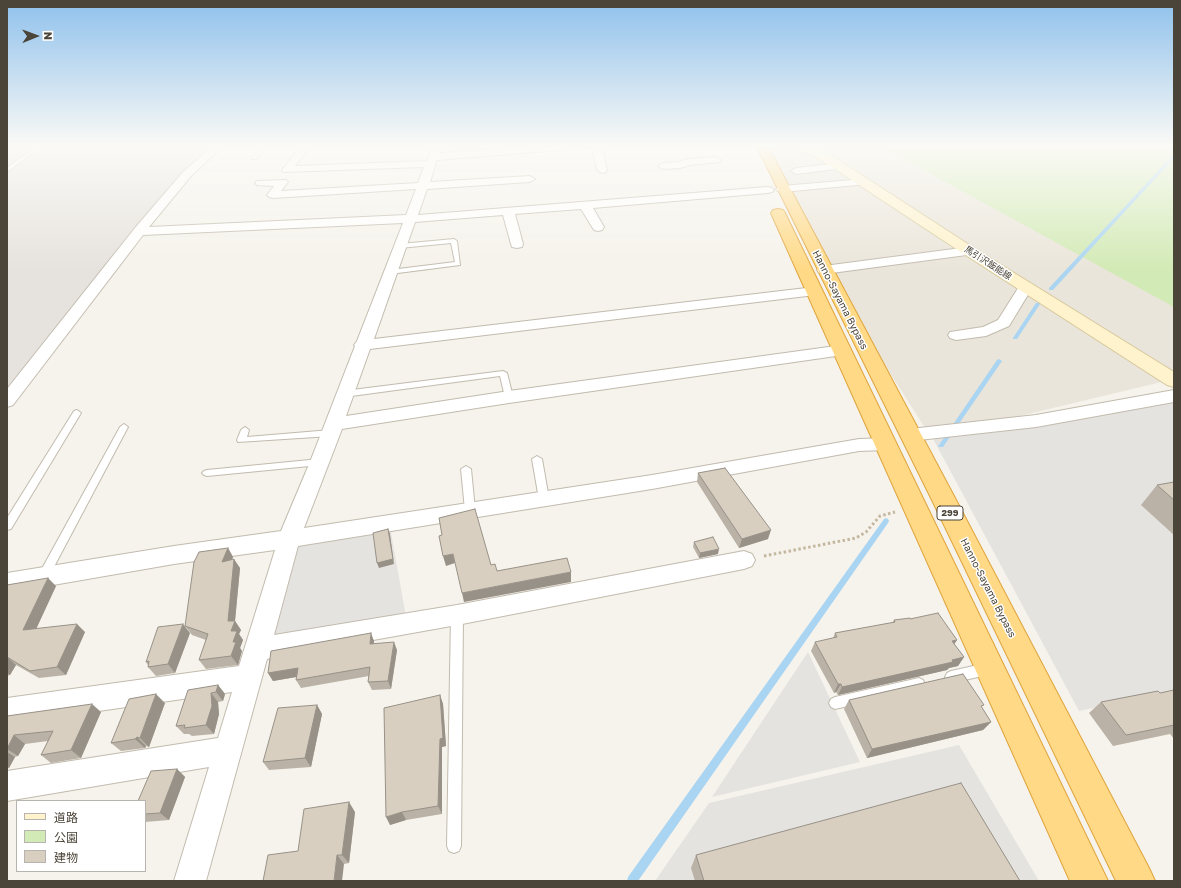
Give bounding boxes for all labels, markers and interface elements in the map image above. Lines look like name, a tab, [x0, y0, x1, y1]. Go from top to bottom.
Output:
north arrow	[16, 16, 56, 56]
text: N	[42, 31, 55, 40]
street label: 馬引沢飯能線	[962, 244, 1014, 282]
street label: Hanno-Sayama Bypass	[810, 248, 870, 352]
road number: 299	[937, 506, 963, 520]
street label: Hanno-Sayama Bypass	[958, 536, 1018, 640]
legend	[16, 800, 146, 872]
text: 道路	[54, 810, 78, 825]
text: 公園	[54, 830, 78, 845]
text: 建物	[54, 850, 78, 865]

